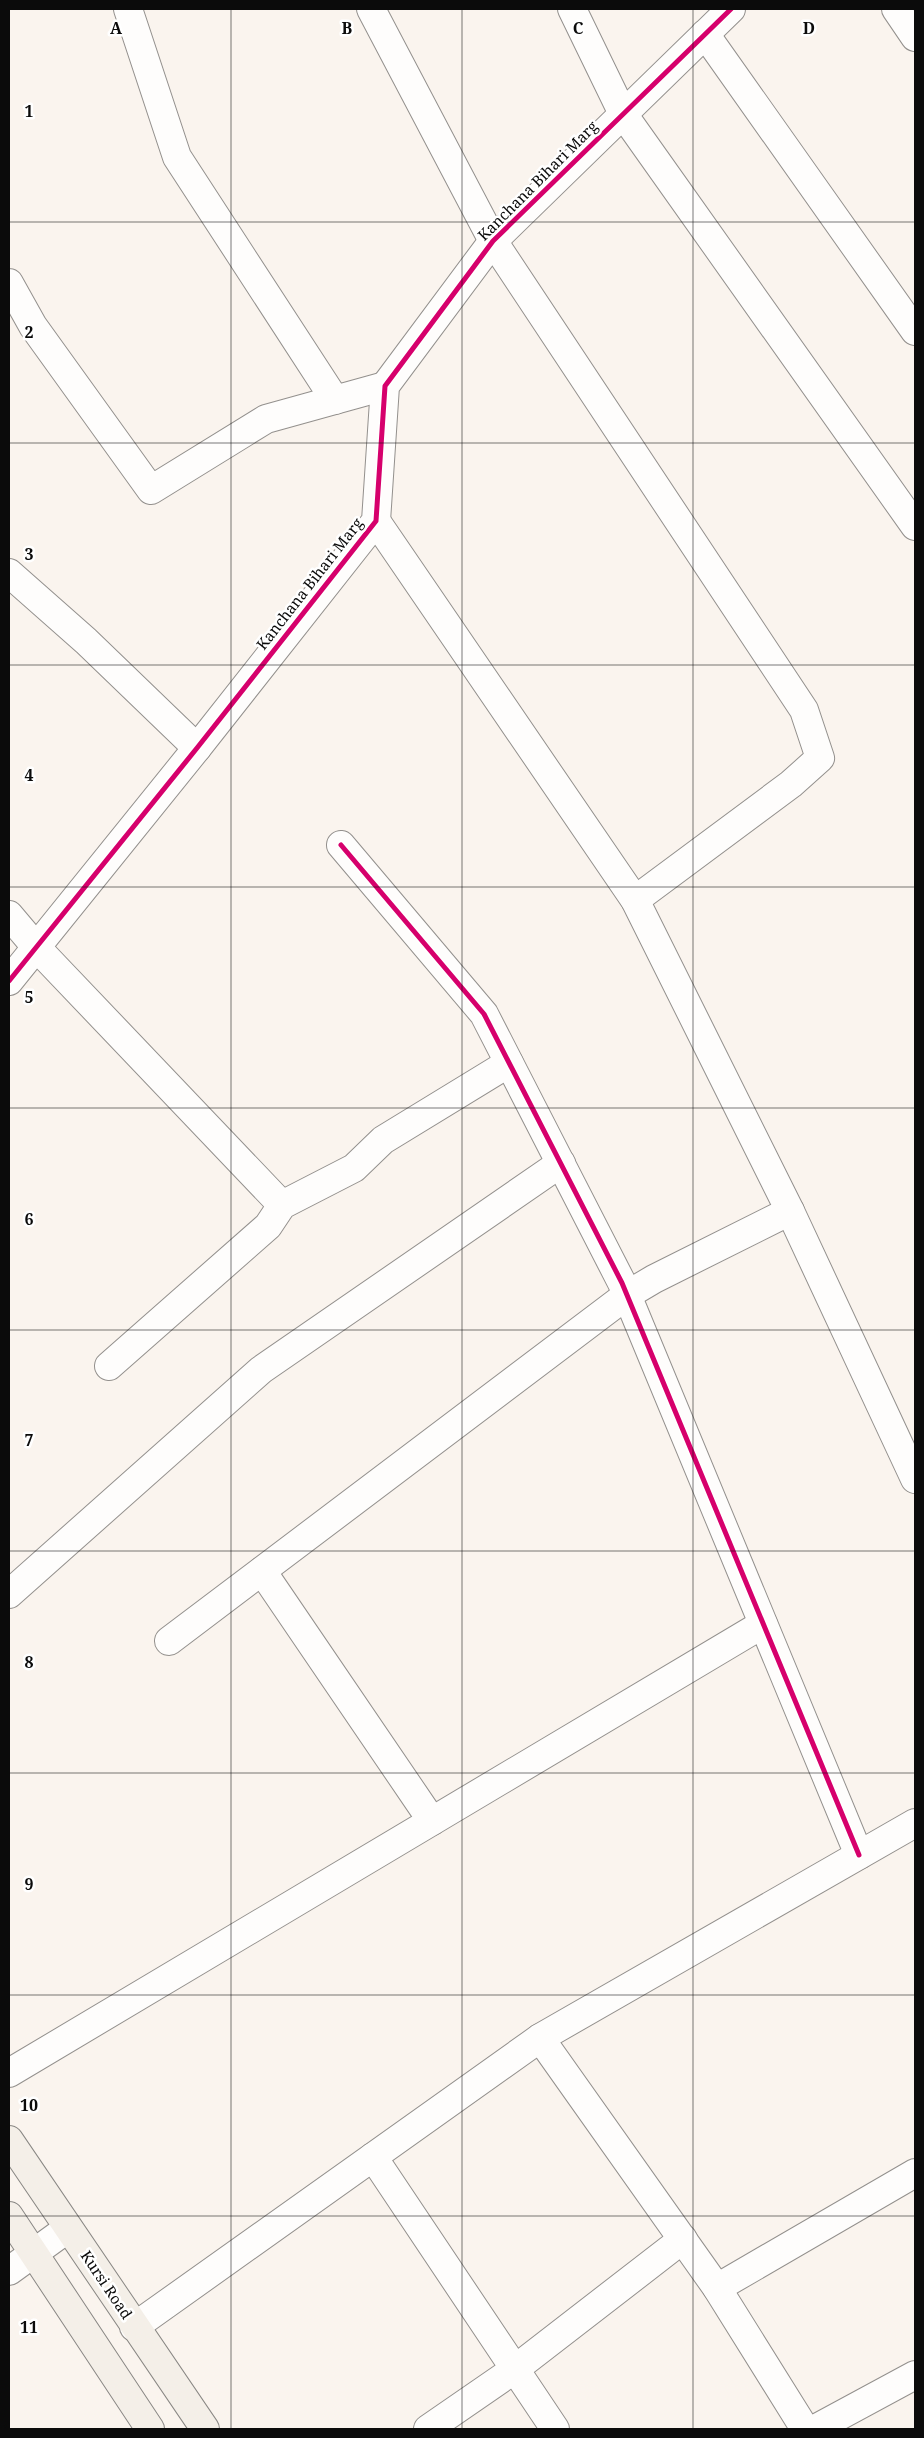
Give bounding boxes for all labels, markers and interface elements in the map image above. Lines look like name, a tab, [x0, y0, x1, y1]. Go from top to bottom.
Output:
text: A	[110, 17, 123, 39]
text: B	[342, 17, 353, 39]
text: C	[573, 17, 584, 39]
text: D	[803, 17, 815, 39]
text: 1	[24, 100, 34, 122]
street label: Kanchana Bihari Marg	[473, 116, 602, 245]
text: 2	[24, 321, 34, 343]
street label: Kanchana Bihari Marg	[251, 513, 367, 653]
text: 3	[24, 543, 34, 565]
text: 4	[24, 764, 34, 786]
text: 5	[24, 986, 34, 1008]
text: 6	[24, 1208, 34, 1230]
text: 7	[24, 1429, 34, 1451]
text: 8	[24, 1651, 34, 1673]
text: 9	[24, 1873, 34, 1895]
text: 10	[20, 2094, 38, 2116]
street label: Kursi Road	[77, 2246, 137, 2323]
text: 11	[20, 2316, 38, 2338]

